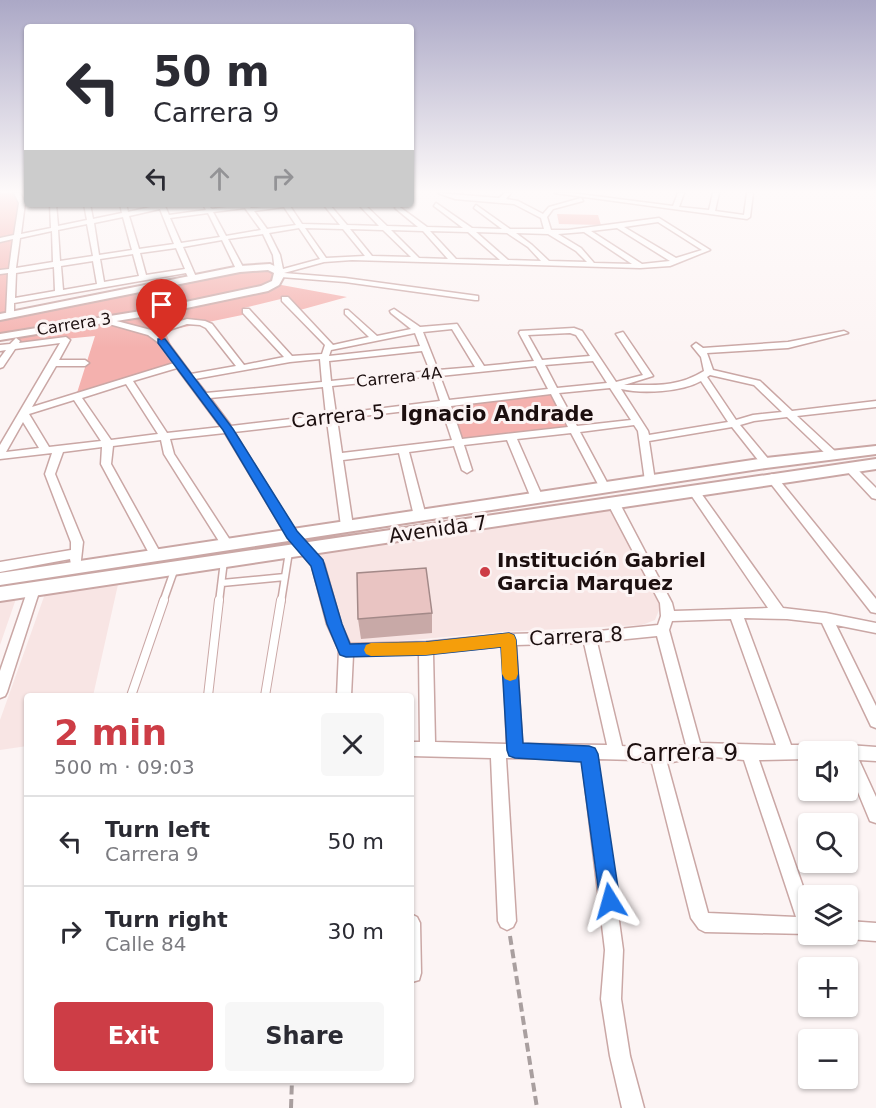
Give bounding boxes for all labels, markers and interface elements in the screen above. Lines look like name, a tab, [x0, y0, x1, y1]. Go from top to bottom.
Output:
text: 50 m	[153, 47, 270, 96]
icon: left	[54, 48, 132, 126]
text: Carrera 9	[153, 97, 280, 128]
icon: left	[140, 162, 173, 195]
icon: ahead	[203, 162, 236, 195]
icon: right	[266, 162, 299, 195]
pin	[136, 279, 187, 341]
icon: arrive	[145, 288, 178, 321]
street label: Carrera 3	[35, 309, 113, 339]
street label: Carrera 4A	[355, 363, 443, 391]
street label: Carrera 5	[290, 399, 386, 433]
district label: Ignacio Andrade	[400, 402, 594, 426]
street label: Avenida 7	[387, 510, 489, 548]
place label: Institución Gabriel Garcia Marquez	[497, 548, 706, 595]
marker: Institución Gabriel Garcia Marquez	[478, 565, 492, 579]
street label: Carrera 8	[529, 622, 623, 650]
text: 2 min	[54, 712, 167, 753]
button: close	[321, 713, 384, 776]
street label: Carrera 9	[626, 739, 738, 767]
map controls	[798, 741, 858, 1089]
button: sound	[798, 741, 858, 801]
text: 500 m · 09:03	[54, 755, 195, 779]
button: search	[798, 813, 858, 873]
text: Turn left	[105, 817, 210, 842]
icon: left	[54, 825, 87, 858]
text: 50 m	[328, 829, 384, 854]
text: Carrera 9	[105, 842, 199, 866]
position arrow	[578, 869, 642, 933]
button: layers	[798, 885, 858, 945]
text: Turn right	[105, 907, 228, 932]
icon: right	[54, 915, 87, 948]
text: 30 m	[328, 919, 384, 944]
text: Calle 84	[105, 932, 186, 956]
button: +	[798, 957, 858, 1017]
button: Exit	[54, 1002, 213, 1071]
button: Share	[225, 1002, 384, 1071]
button: −	[798, 1029, 858, 1089]

